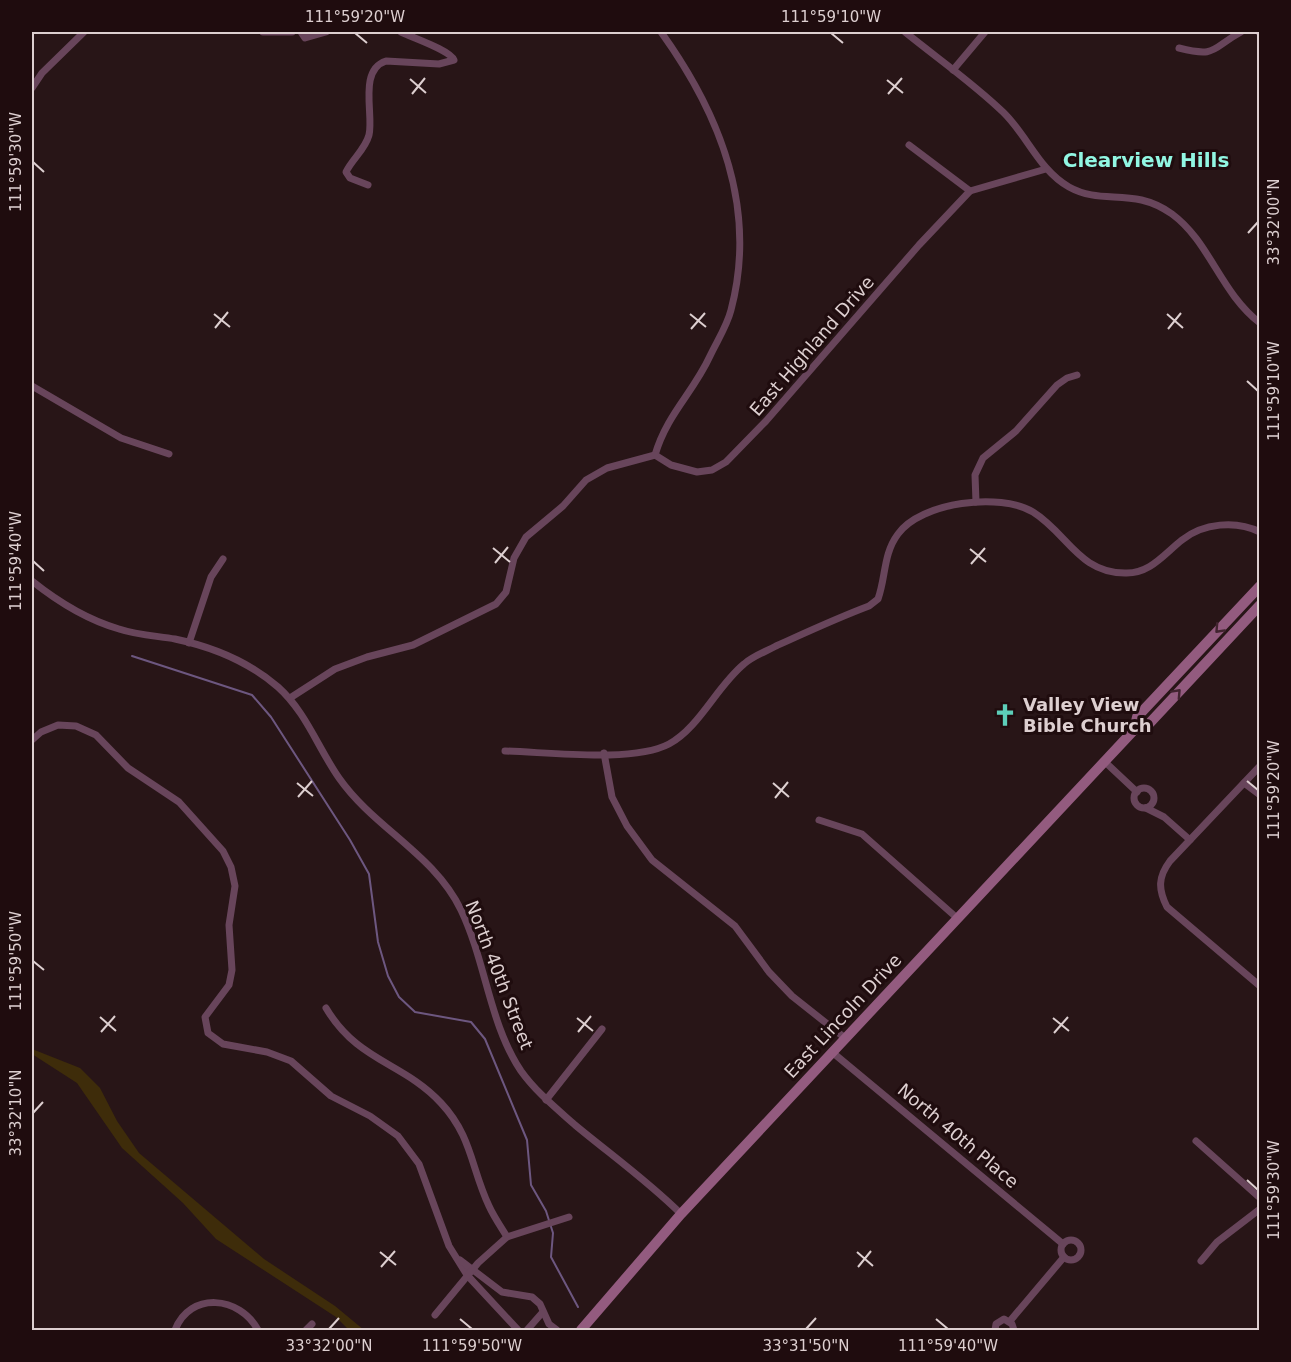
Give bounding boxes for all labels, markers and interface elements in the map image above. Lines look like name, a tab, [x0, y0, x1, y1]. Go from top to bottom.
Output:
text: 111°59'20"W	[305, 8, 405, 26]
text: 111°59'10"W	[781, 8, 881, 26]
text: 111°59'30"W	[7, 112, 25, 212]
district label: Clearview Hills	[1063, 148, 1229, 172]
text: 33°32'00"N	[1265, 178, 1283, 266]
street label: East Highland Drive	[745, 271, 878, 420]
text: 111°59'10"W	[1265, 341, 1283, 441]
text: 111°59'40"W	[7, 511, 25, 611]
one-way arrow	[1216, 621, 1227, 632]
one-way arrow	[1170, 689, 1181, 700]
place label: Valley View Bible Church	[1023, 694, 1152, 736]
church icon: Valley View Bible Church	[992, 702, 1018, 728]
text: 111°59'20"W	[1265, 740, 1283, 840]
street label: North 40th Street	[461, 897, 538, 1052]
text: 111°59'50"W	[7, 911, 25, 1011]
street label: East Lincoln Drive	[780, 949, 906, 1082]
text: 33°32'10"N	[7, 1069, 25, 1157]
street label: North 40th Place	[894, 1079, 1023, 1192]
text: 111°59'30"W	[1265, 1140, 1283, 1240]
text: 33°32'00"N	[285, 1337, 373, 1355]
text: 111°59'50"W	[422, 1337, 522, 1355]
text: 33°31'50"N	[762, 1337, 850, 1355]
text: 111°59'40"W	[898, 1337, 998, 1355]

